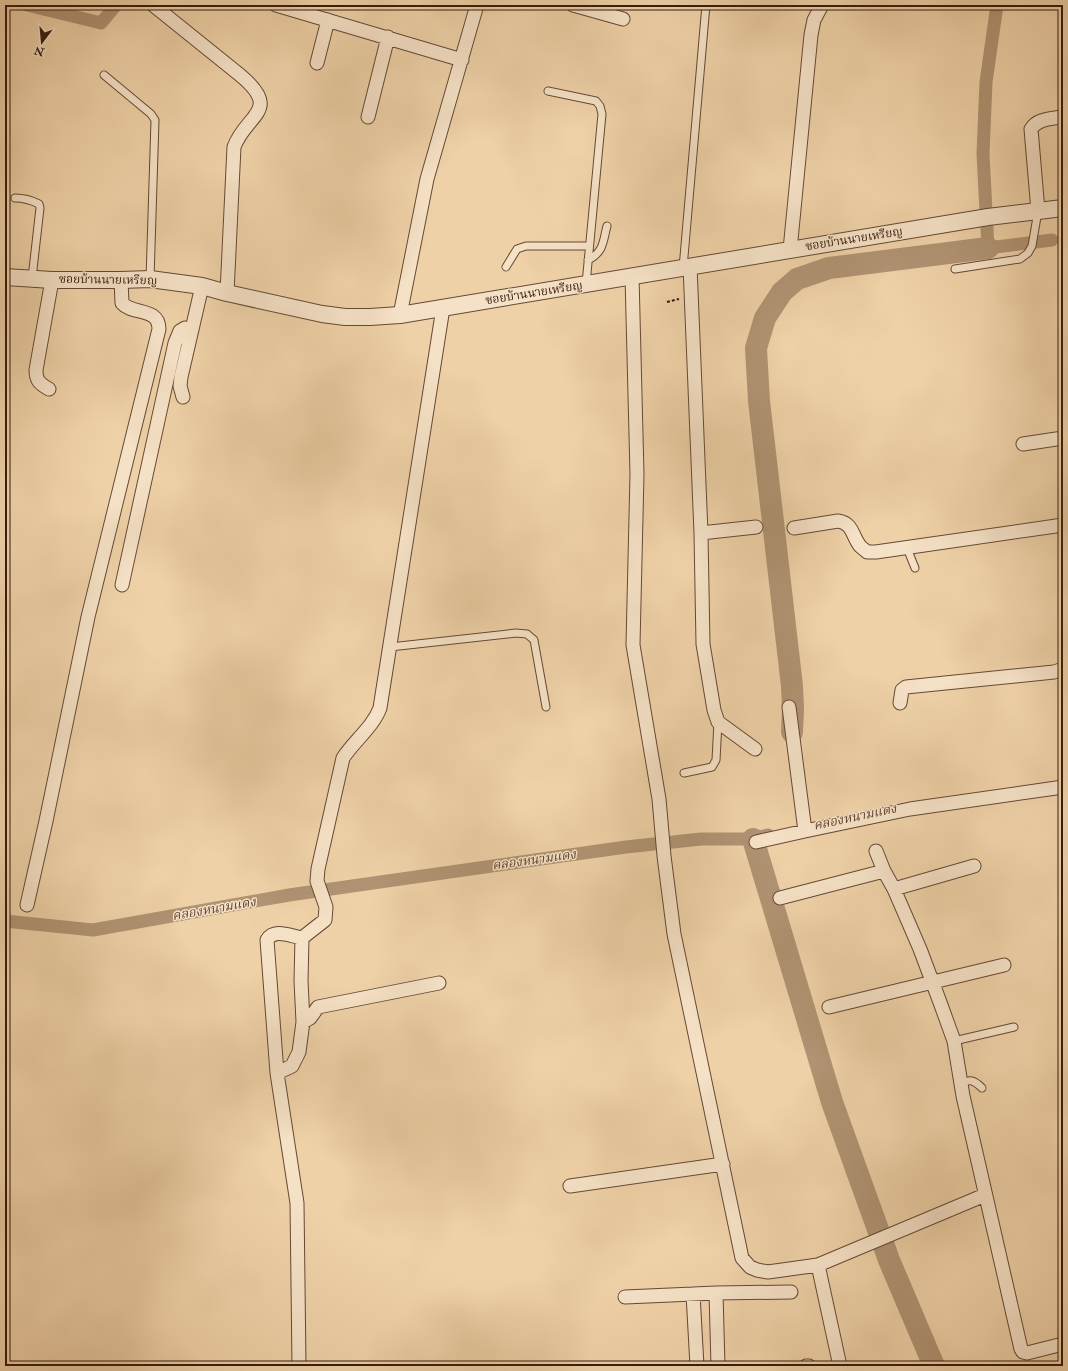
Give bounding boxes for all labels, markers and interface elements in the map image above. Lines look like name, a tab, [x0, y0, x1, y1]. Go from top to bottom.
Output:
north arrow	[22, 22, 62, 62]
text: N	[32, 43, 47, 59]
street label: ซอยบ้านนายเหรียญ	[804, 224, 904, 254]
street label: ซอยบ้านนายเหรียญ	[59, 272, 157, 288]
street label: ซอยบ้านนายเหรียญ	[484, 278, 584, 308]
water label: คลองหนามแดง	[812, 800, 898, 834]
water label: คลองหนามแดง	[491, 846, 577, 874]
water label: คลองหนามแดง	[171, 894, 257, 924]

